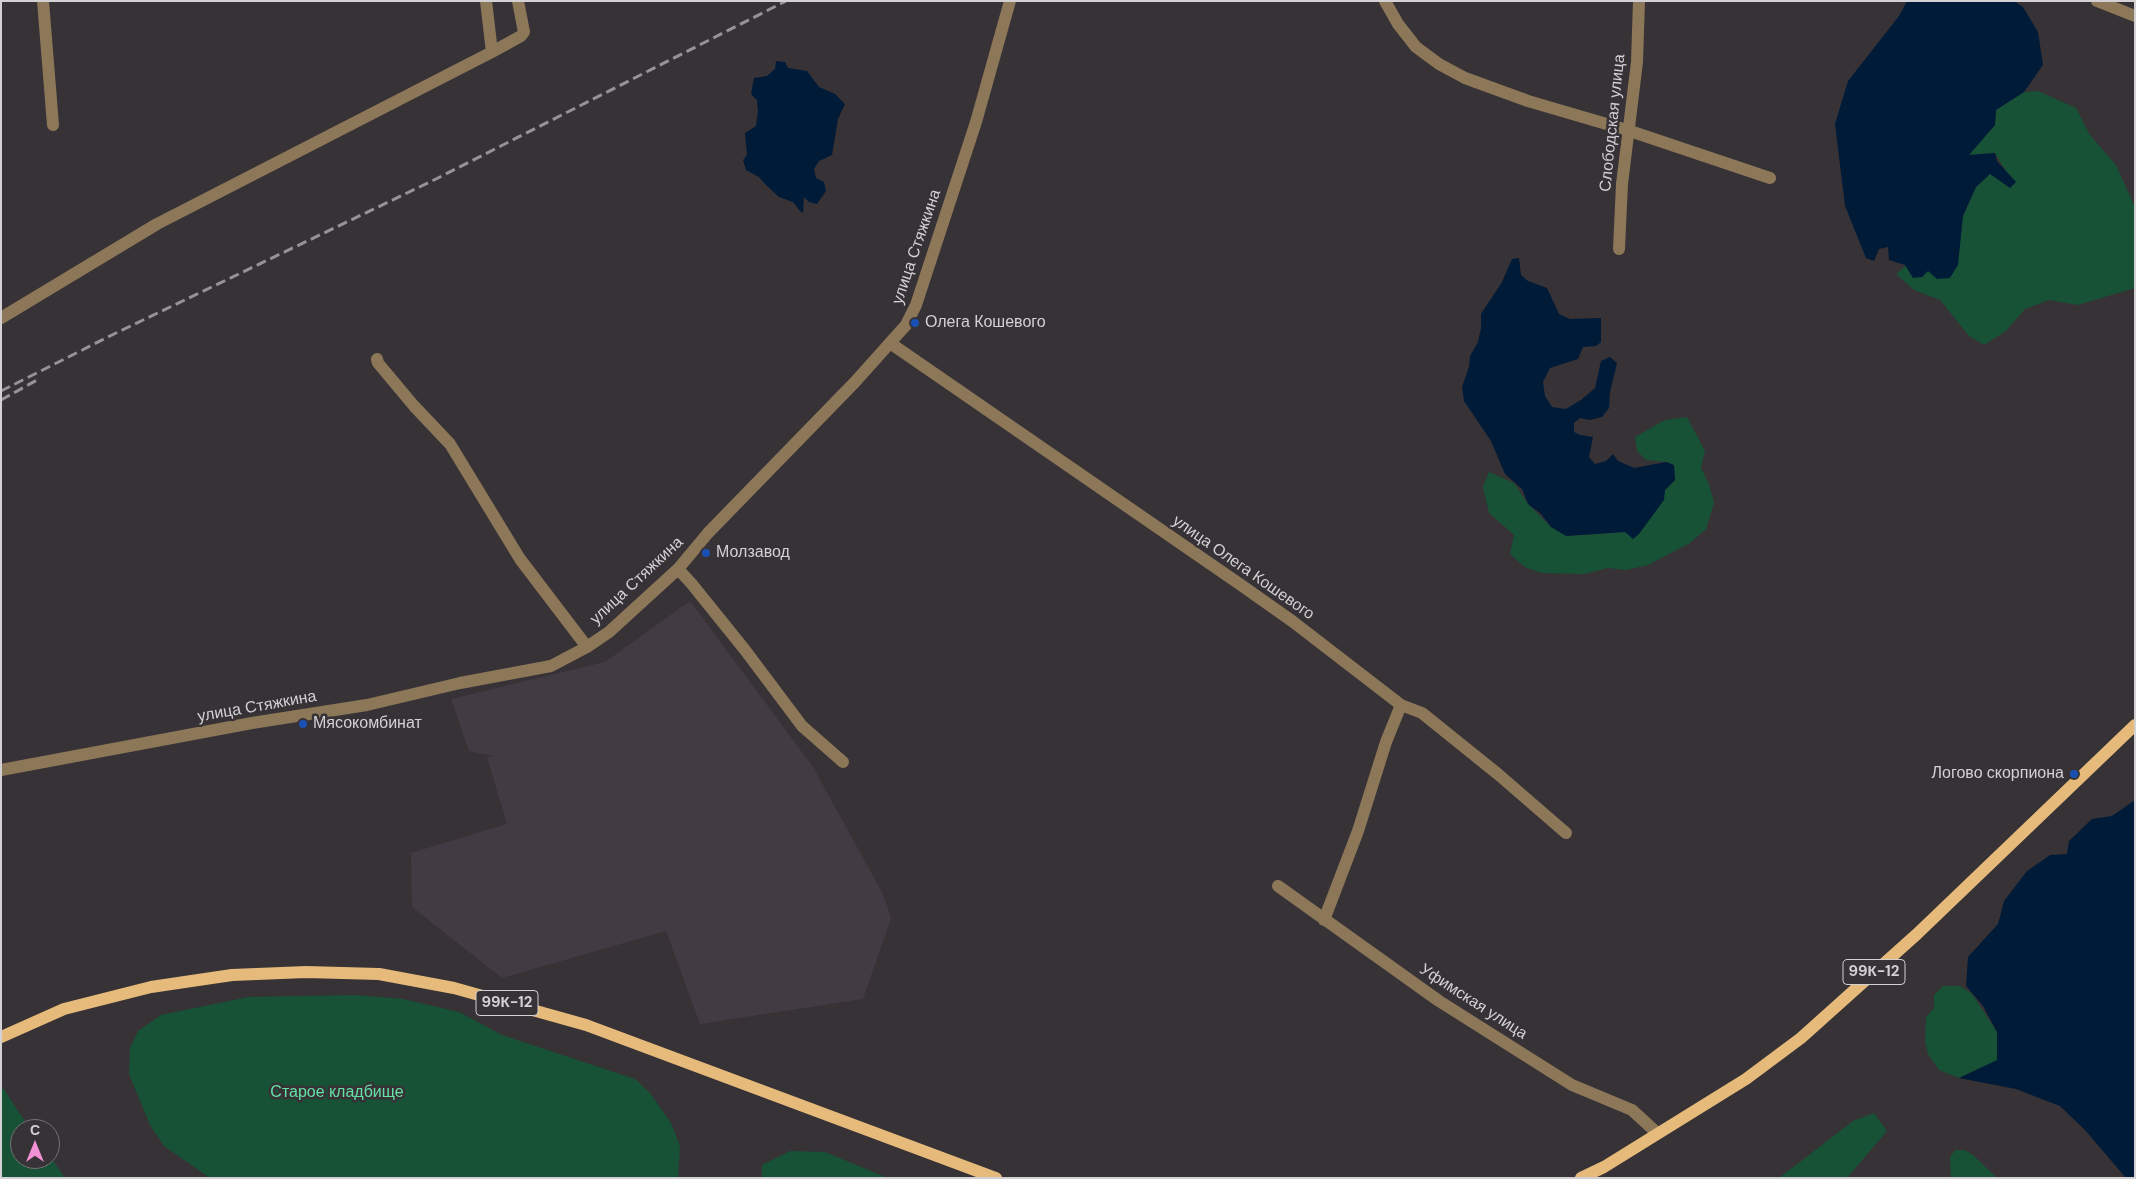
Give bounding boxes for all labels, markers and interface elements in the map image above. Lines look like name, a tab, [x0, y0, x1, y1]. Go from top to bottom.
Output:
street label: Слободская улица	[1596, 53, 1630, 193]
street label: улица Стяжкина	[888, 187, 946, 307]
place label: Олега Кошевого	[925, 313, 1046, 333]
marker: Олега Кошевого	[909, 317, 921, 329]
street label: улица Олега Кошевого	[1168, 512, 1318, 624]
street label: улица Стяжкина	[587, 533, 687, 629]
place label: Молзавод	[716, 543, 790, 563]
marker: Молзавод	[700, 547, 712, 559]
street label: улица Стяжкина	[196, 687, 318, 727]
place label: Мясокомбинат	[313, 714, 422, 734]
marker: Мясокомбинат	[297, 718, 309, 730]
place label: Логово скорпиона	[1932, 764, 2064, 784]
marker: Логово скорпиона	[2068, 768, 2080, 780]
street label: Уфимская улица	[1416, 960, 1530, 1044]
road number: 99К-12	[1843, 960, 1905, 984]
road number: 99К-12	[476, 990, 538, 1016]
park label: Старое кладбище	[270, 1083, 404, 1103]
north arrow	[10, 1119, 60, 1169]
text: С	[30, 1121, 40, 1139]

